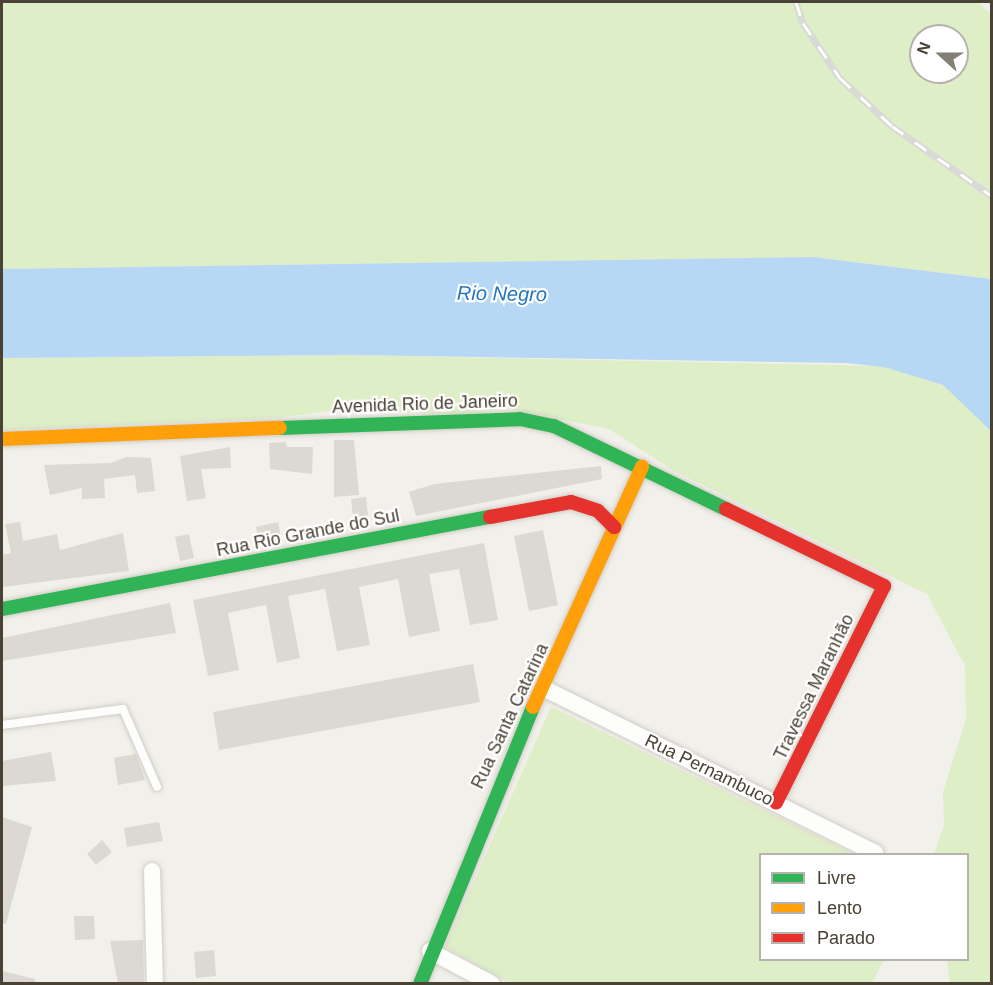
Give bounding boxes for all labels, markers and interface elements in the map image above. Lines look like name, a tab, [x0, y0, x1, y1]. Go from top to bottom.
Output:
north arrow	[909, 24, 969, 84]
text: N	[914, 40, 934, 57]
water label: Rio Negro	[457, 281, 547, 307]
street label: Avenida Rio de Janeiro	[332, 390, 518, 418]
street label: Rua Rio Grande do Sul	[215, 505, 401, 561]
street label: Travessa Maranhão	[769, 611, 859, 763]
street label: Rua Santa Catarina	[467, 640, 553, 792]
street label: Rua Pernambuco	[641, 730, 777, 810]
legend	[759, 853, 969, 961]
text: Livre	[817, 868, 856, 888]
text: Lento	[817, 898, 862, 918]
text: Parado	[817, 928, 875, 948]

